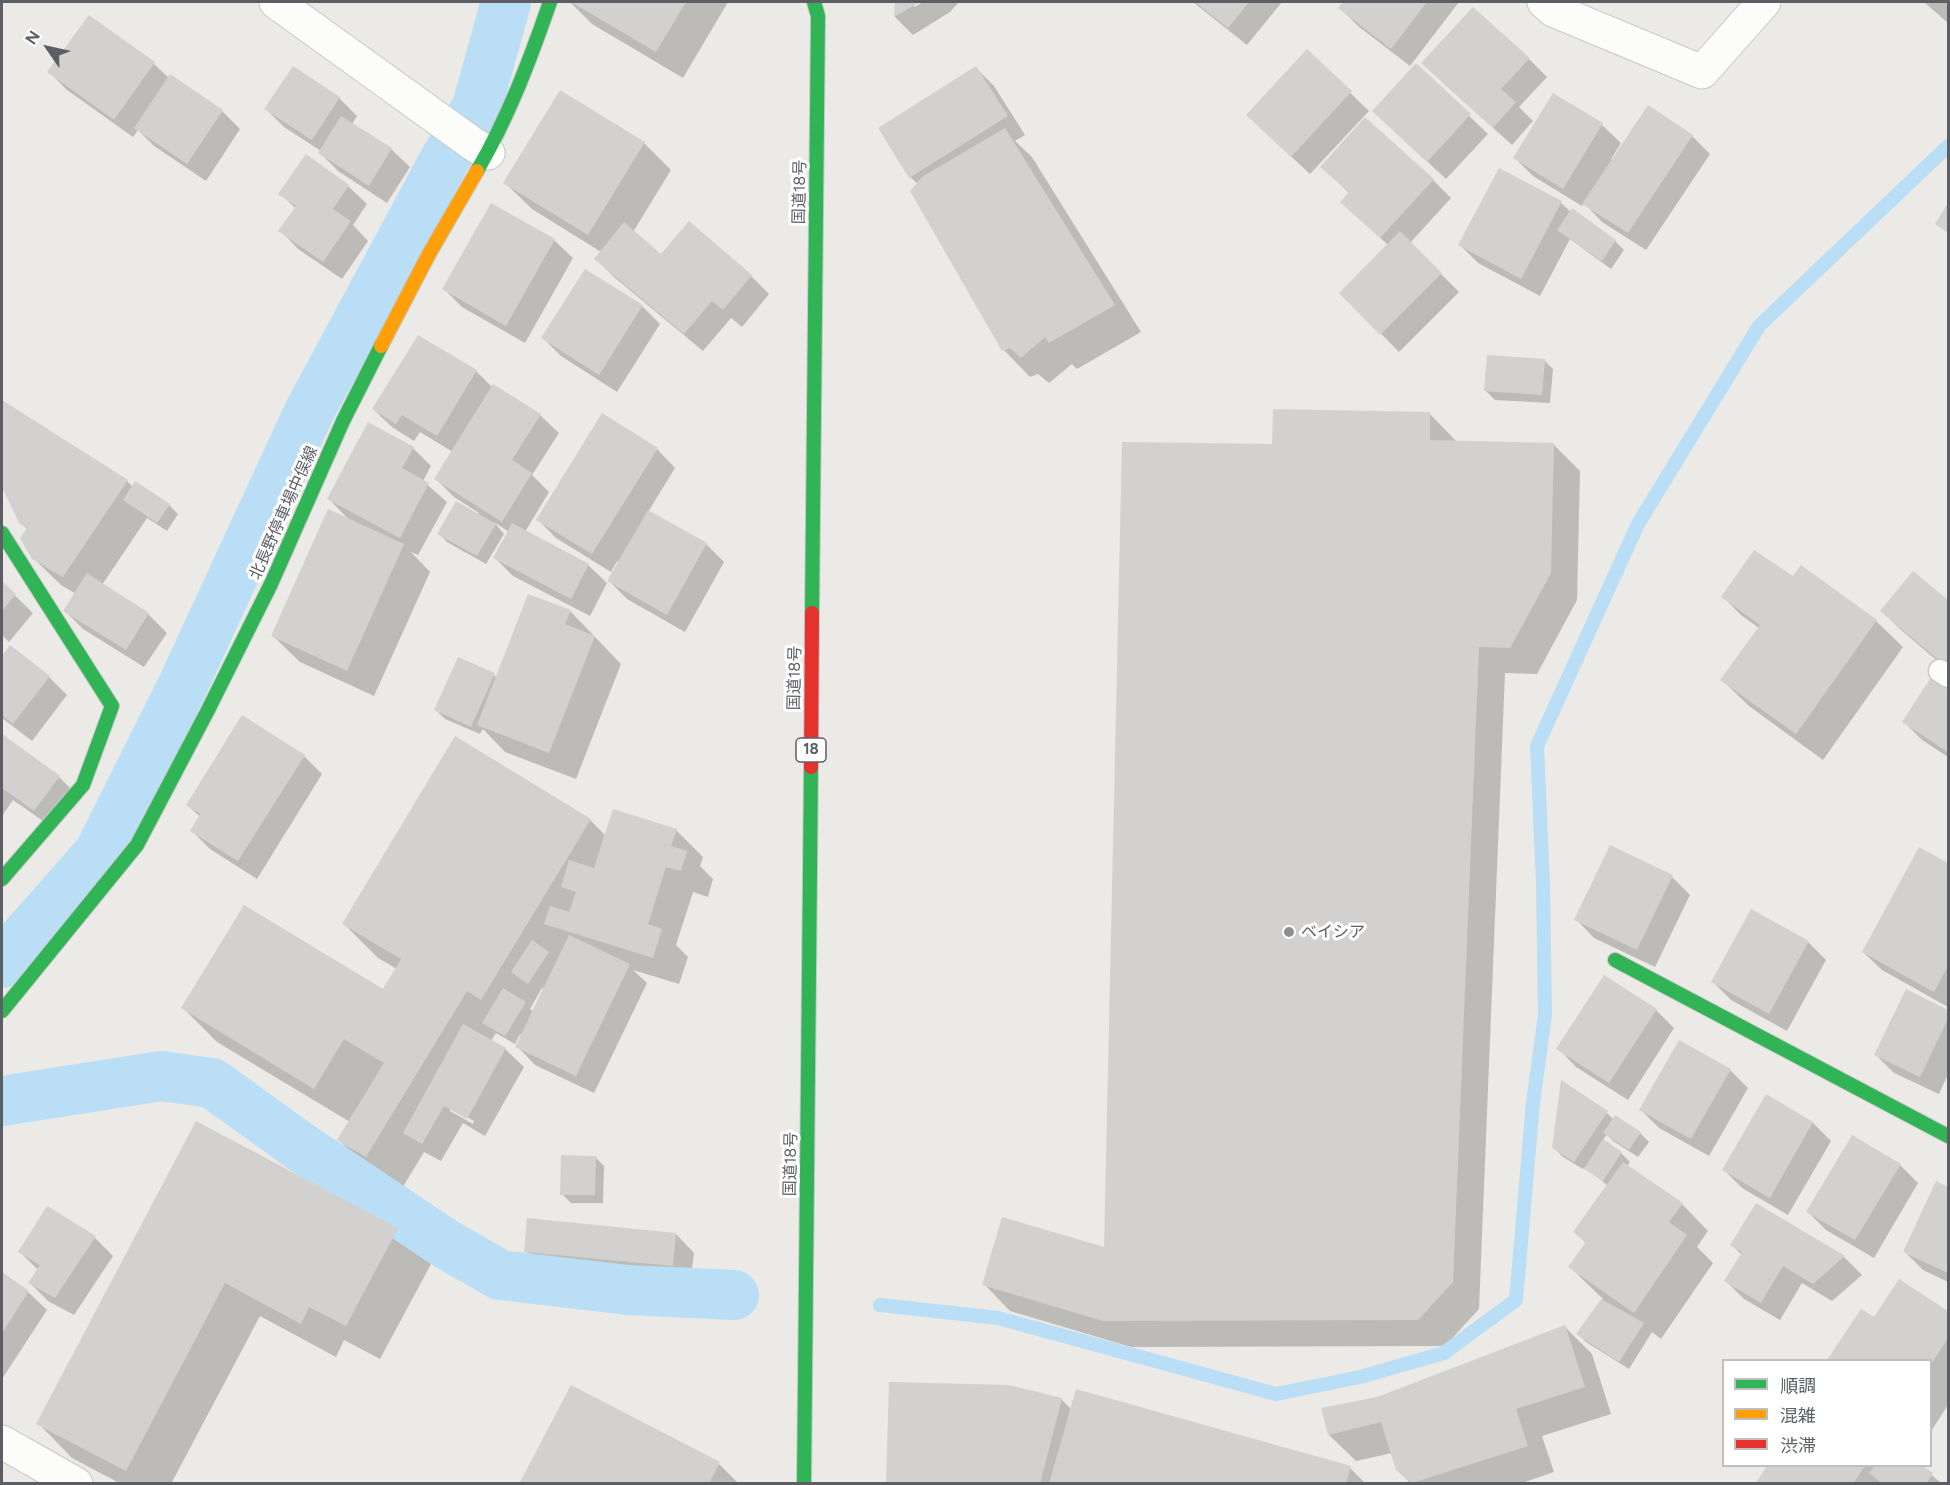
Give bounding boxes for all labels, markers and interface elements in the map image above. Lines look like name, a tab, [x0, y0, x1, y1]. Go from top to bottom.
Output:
north arrow	[18, 18, 78, 78]
text: N	[21, 27, 44, 48]
street label: 国道18号	[790, 160, 810, 224]
street label: 北長野停車場中俣線	[246, 443, 322, 583]
street label: 国道18号	[785, 646, 805, 710]
road number: 18	[796, 738, 826, 762]
place label: ベイシア	[1301, 922, 1365, 942]
marker: ベイシア	[1282, 925, 1296, 939]
street label: 国道18号	[781, 1132, 801, 1196]
legend	[1722, 1359, 1932, 1467]
text: 順調	[1780, 1375, 1816, 1397]
text: 混雑	[1780, 1405, 1816, 1427]
text: 渋滞	[1780, 1435, 1816, 1457]

